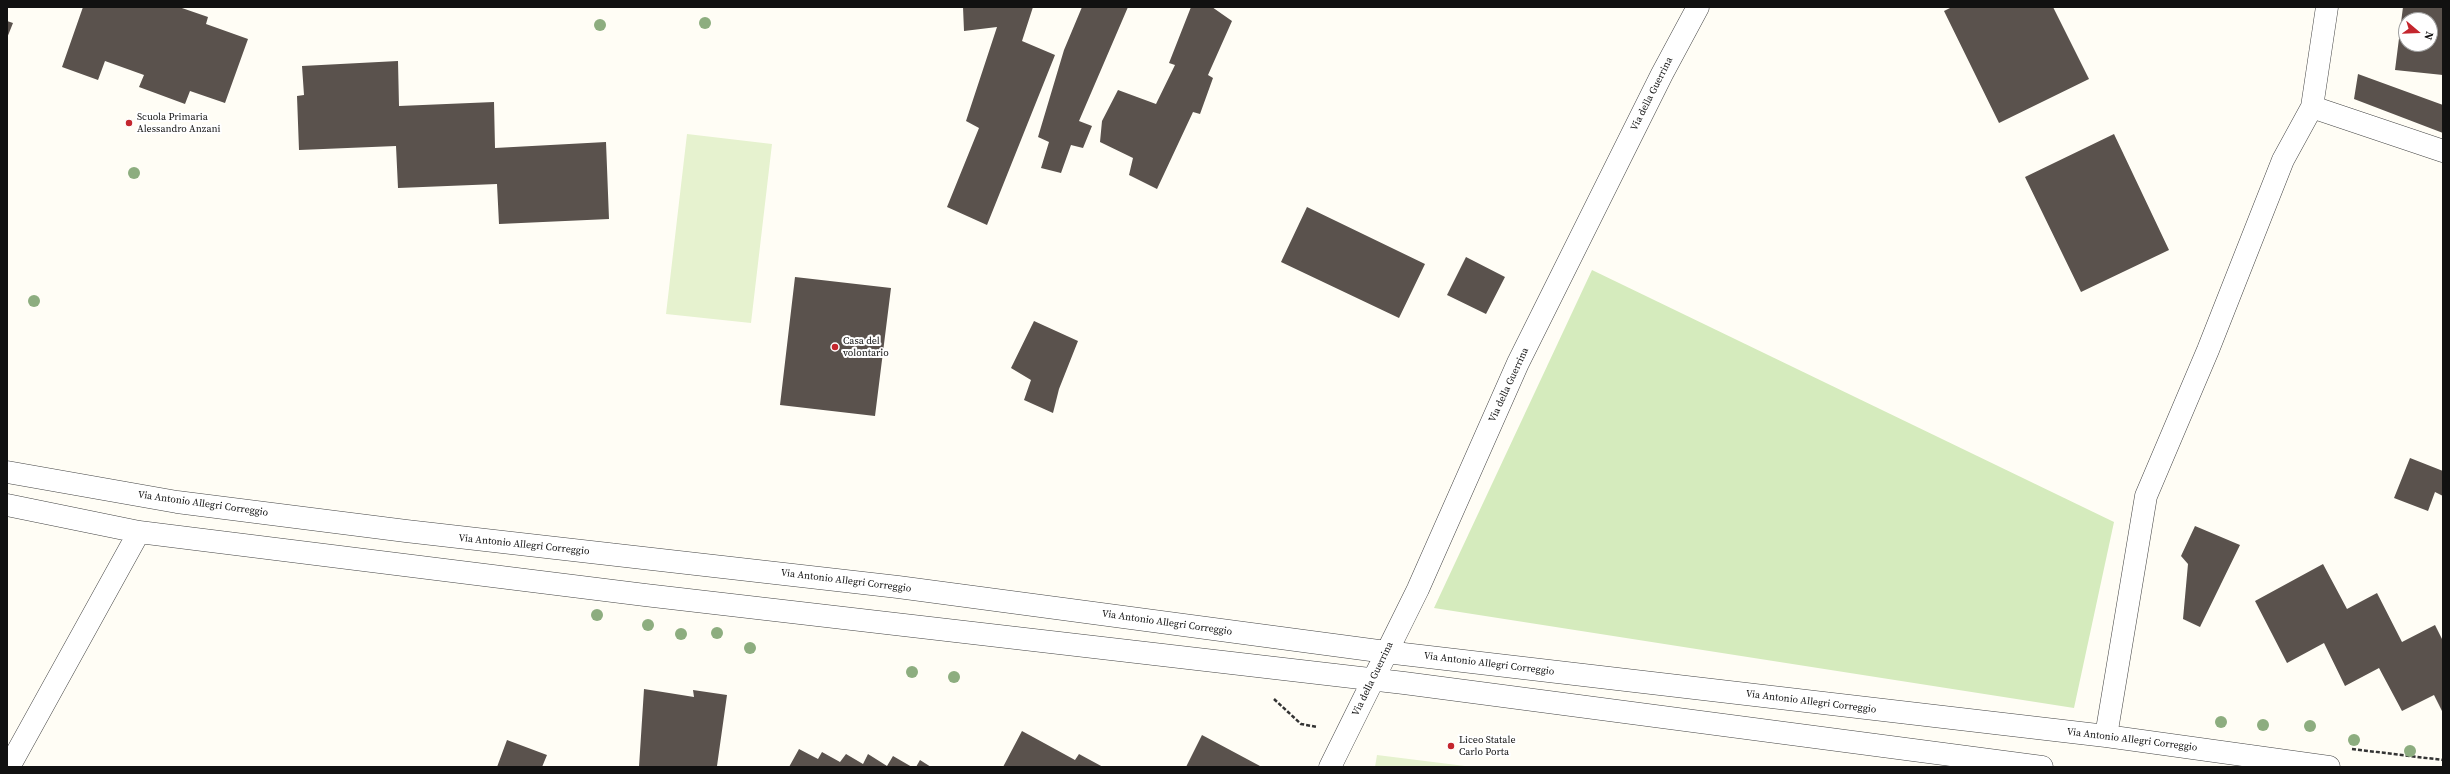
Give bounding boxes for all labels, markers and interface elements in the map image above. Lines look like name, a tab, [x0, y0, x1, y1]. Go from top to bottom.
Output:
north arrow	[2398, 12, 2438, 52]
text: N	[2420, 30, 2437, 42]
street label: Via della Guerrina	[1628, 55, 1676, 133]
place label: Scuola Primaria Alessandro Anzani	[137, 111, 220, 134]
marker: Scuola Primaria Alessandro Anzani	[124, 118, 134, 128]
place label: Casa del volontario	[843, 335, 889, 358]
marker: Casa del volontario	[830, 342, 840, 352]
street label: Via della Guerrina	[1486, 346, 1532, 424]
street label: Via Antonio Allegri Correggio	[137, 489, 269, 519]
street label: Via Antonio Allegri Correggio	[458, 532, 590, 558]
street label: Via Antonio Allegri Correggio	[780, 567, 912, 595]
street label: Via Antonio Allegri Correggio	[1101, 608, 1233, 638]
street label: Via della Guerrina	[1350, 640, 1396, 718]
street label: Via Antonio Allegri Correggio	[1423, 650, 1555, 678]
street label: Via Antonio Allegri Correggio	[1745, 688, 1877, 716]
street label: Via Antonio Allegri Correggio	[2066, 726, 2198, 754]
place label: Liceo Statale Carlo Porta	[1459, 734, 1516, 758]
marker: Liceo Statale Carlo Porta	[1446, 741, 1456, 751]

